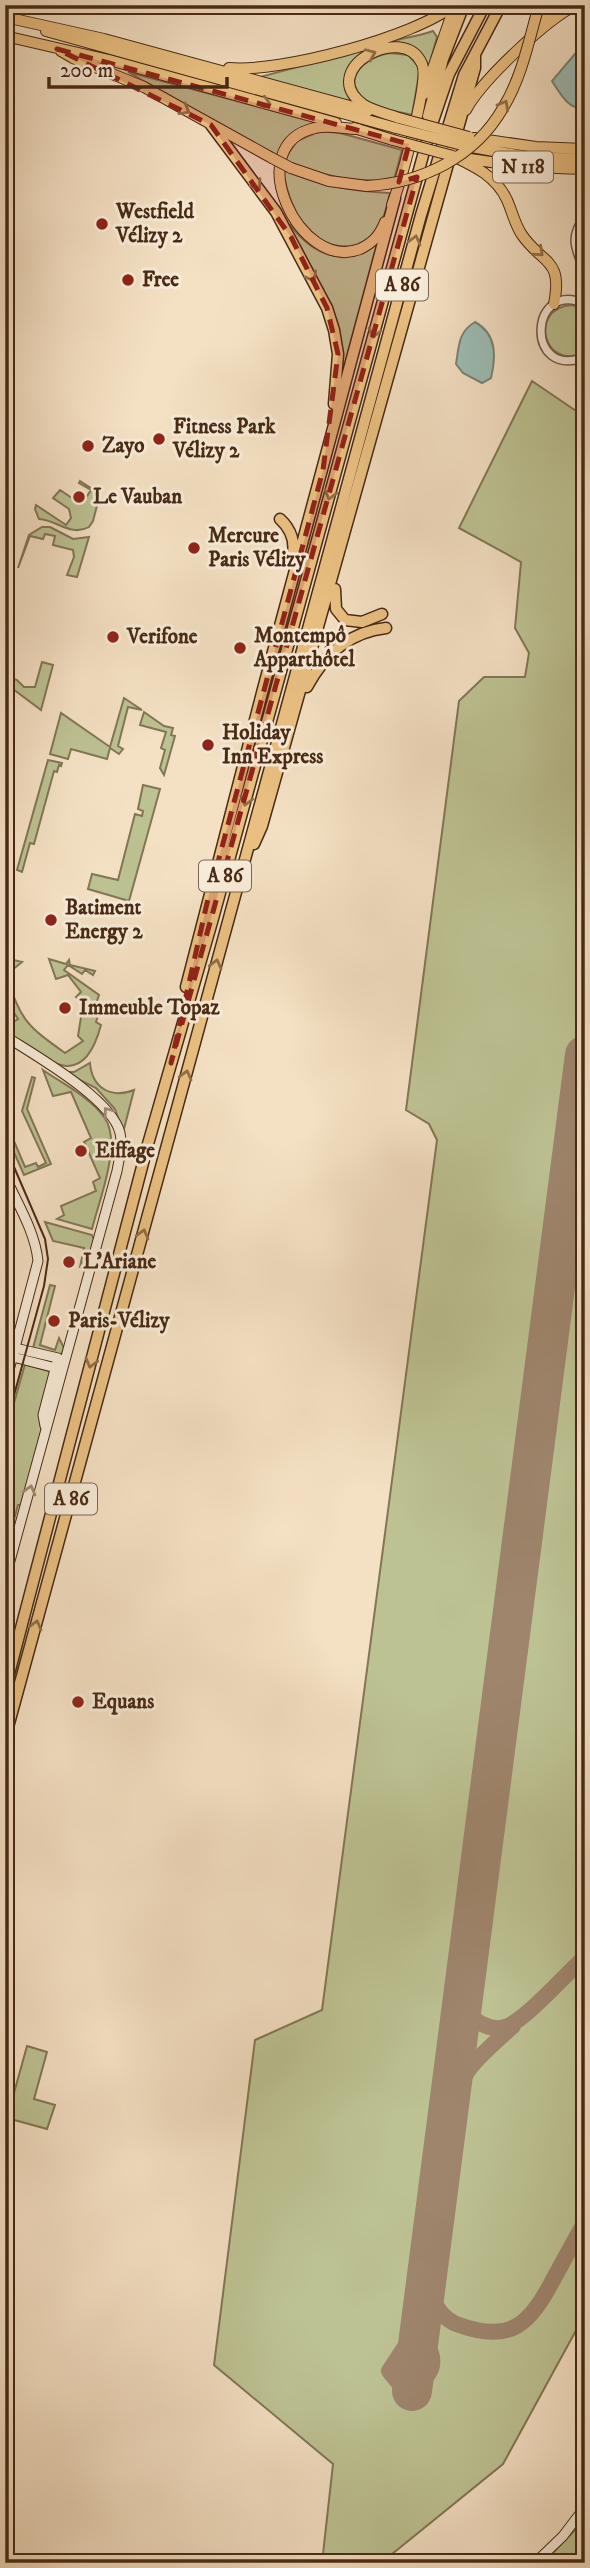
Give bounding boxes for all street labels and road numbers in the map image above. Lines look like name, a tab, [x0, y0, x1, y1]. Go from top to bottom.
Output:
road number: N 118	[493, 152, 553, 182]
road number: A 86	[376, 270, 428, 300]
road number: A 86	[199, 860, 251, 891]
road number: A 86	[45, 1484, 97, 1514]

